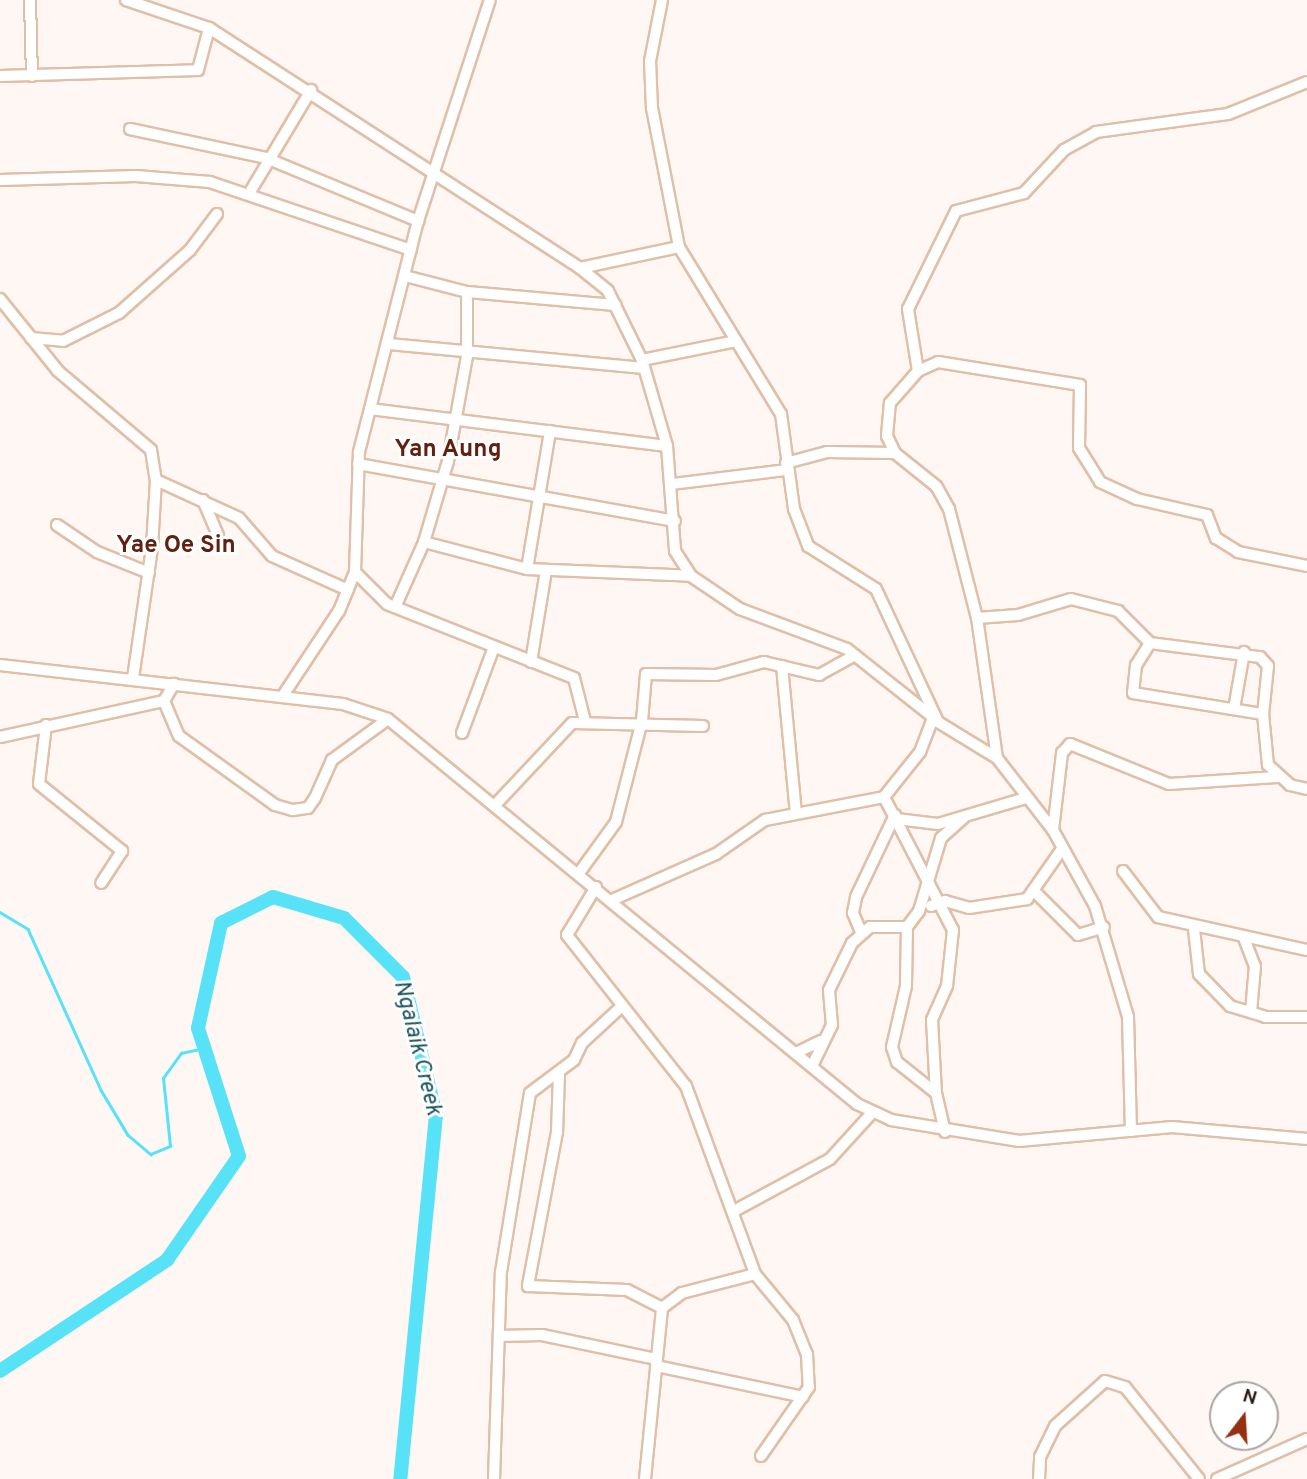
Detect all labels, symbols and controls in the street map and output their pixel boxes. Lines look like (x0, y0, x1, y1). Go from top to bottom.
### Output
district label: Yan Aung (394, 437, 502, 465)
district label: Yae Oe Sin (116, 533, 236, 561)
water label: Ngalaik Creek (386, 978, 446, 1118)
north arrow (1209, 1381, 1279, 1451)
text: N (1240, 1384, 1260, 1411)

